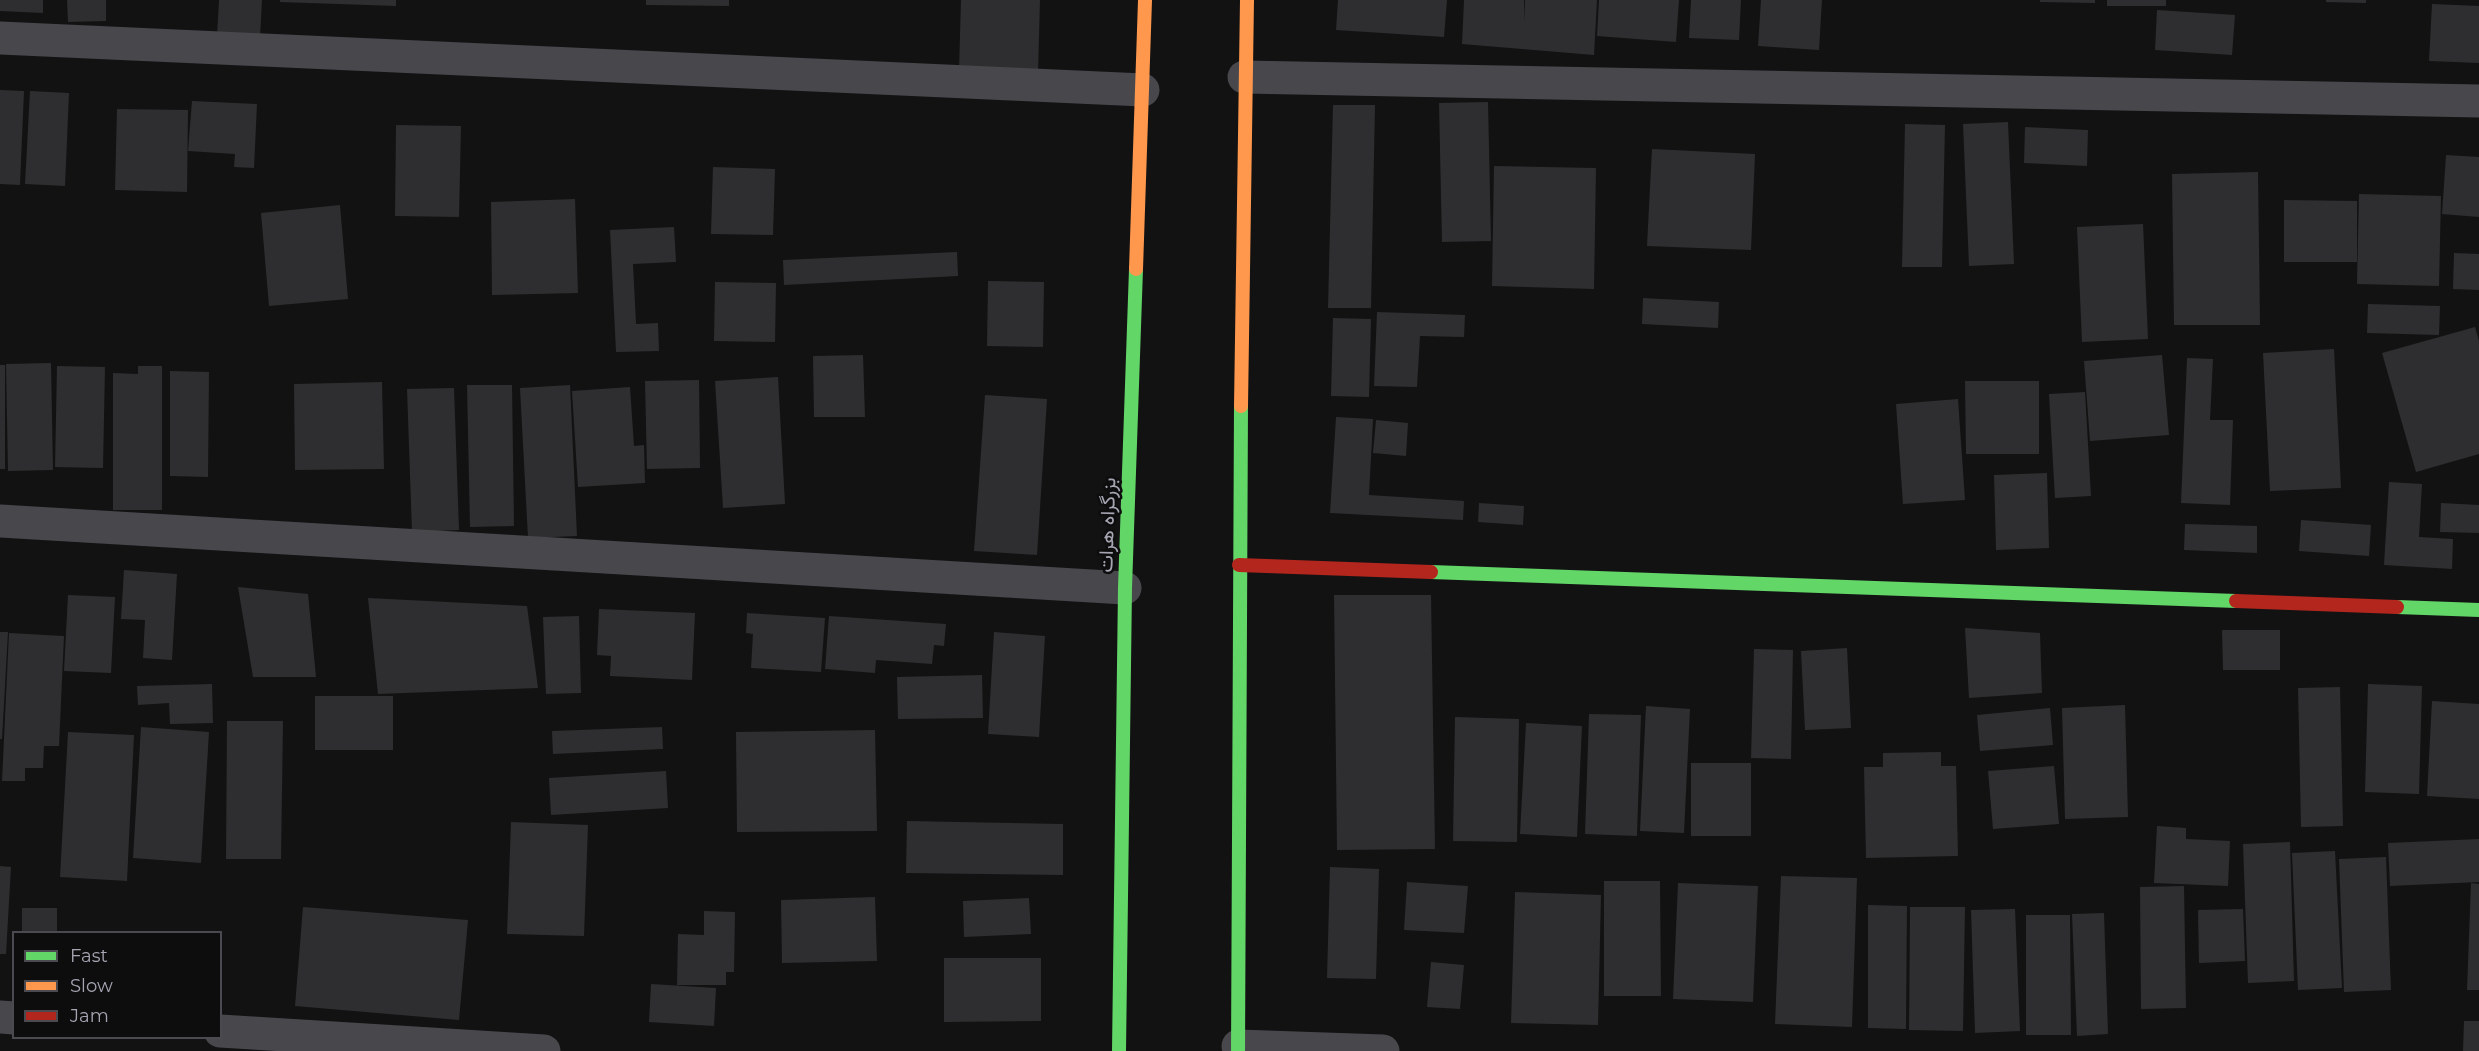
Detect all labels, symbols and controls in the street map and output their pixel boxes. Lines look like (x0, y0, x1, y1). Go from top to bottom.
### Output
street label: بزرگراه هرات (1094, 477, 1122, 573)
legend (12, 931, 222, 1039)
text: Fast (70, 945, 108, 967)
text: Slow (70, 975, 113, 997)
text: Jam (70, 1005, 109, 1027)

